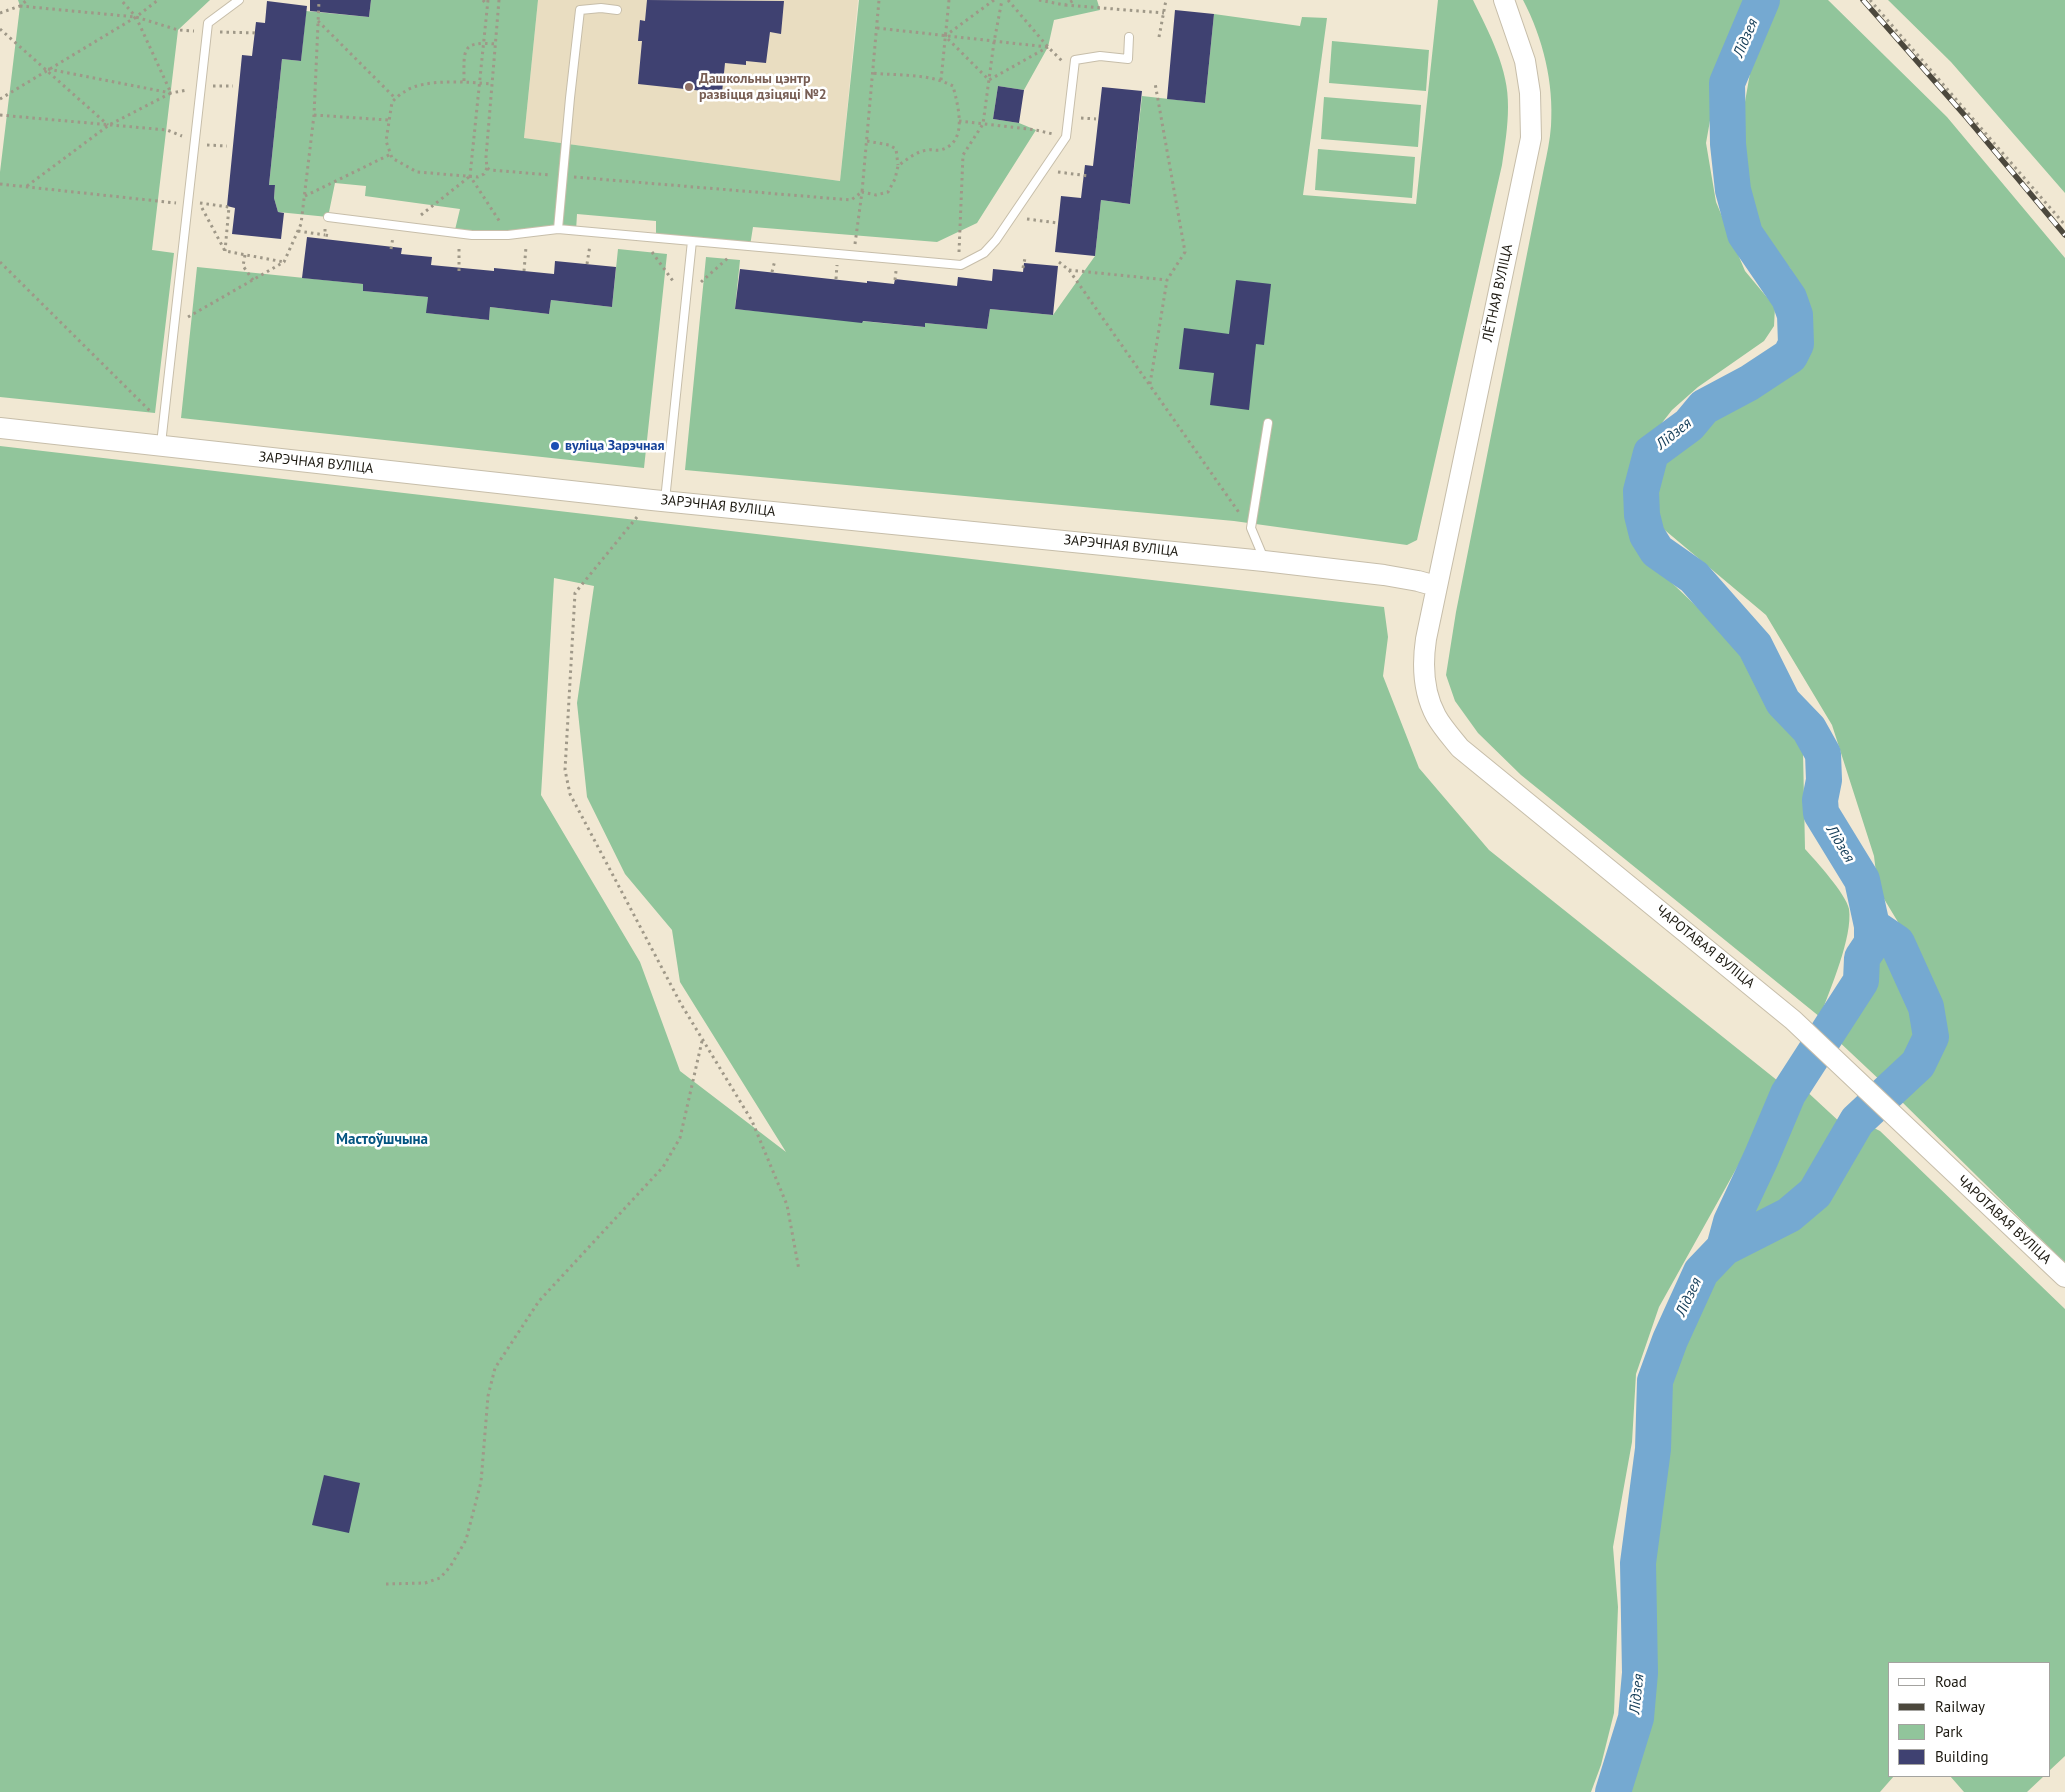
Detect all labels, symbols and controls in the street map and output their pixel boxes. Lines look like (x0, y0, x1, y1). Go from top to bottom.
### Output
water label: Лідзея (1730, 16, 1762, 60)
place label: Дашкольны цэнтр развіцця дзіцяці №2 (699, 71, 827, 104)
marker: Дашкольны цэнтр развіцця дзіцяці №2 (683, 81, 695, 93)
street label: ЛЁТНАЯ ВУЛІЦА (1479, 243, 1517, 343)
water label: Лідзея (1653, 414, 1695, 454)
place label: вуліца Зарэчная (565, 438, 665, 454)
marker: вуліца Зарэчная (549, 440, 561, 452)
street label: ЗАРЭЧНАЯ ВУЛІЦА (258, 449, 374, 477)
street label: ЗАРЭЧНАЯ ВУЛІЦА (660, 492, 776, 520)
street label: ЗАРЭЧНАЯ ВУЛІЦА (1063, 532, 1179, 560)
water label: Лідзея (1822, 822, 1858, 866)
street label: ЧАРОТАВАЯ ВУЛІЦА (1652, 902, 1758, 992)
district label: Мастоўшчына (336, 1131, 428, 1149)
street label: ЧАРОТАВАЯ ВУЛІЦА (1954, 1172, 2054, 1268)
water label: Лідзея (1672, 1275, 1706, 1319)
legend (1888, 1662, 2050, 1777)
text: Road (1935, 1672, 1967, 1691)
water label: Лідзея (1626, 1673, 1648, 1715)
text: Railway (1935, 1697, 1985, 1716)
text: Park (1935, 1722, 1963, 1741)
text: Building (1935, 1747, 1989, 1766)

